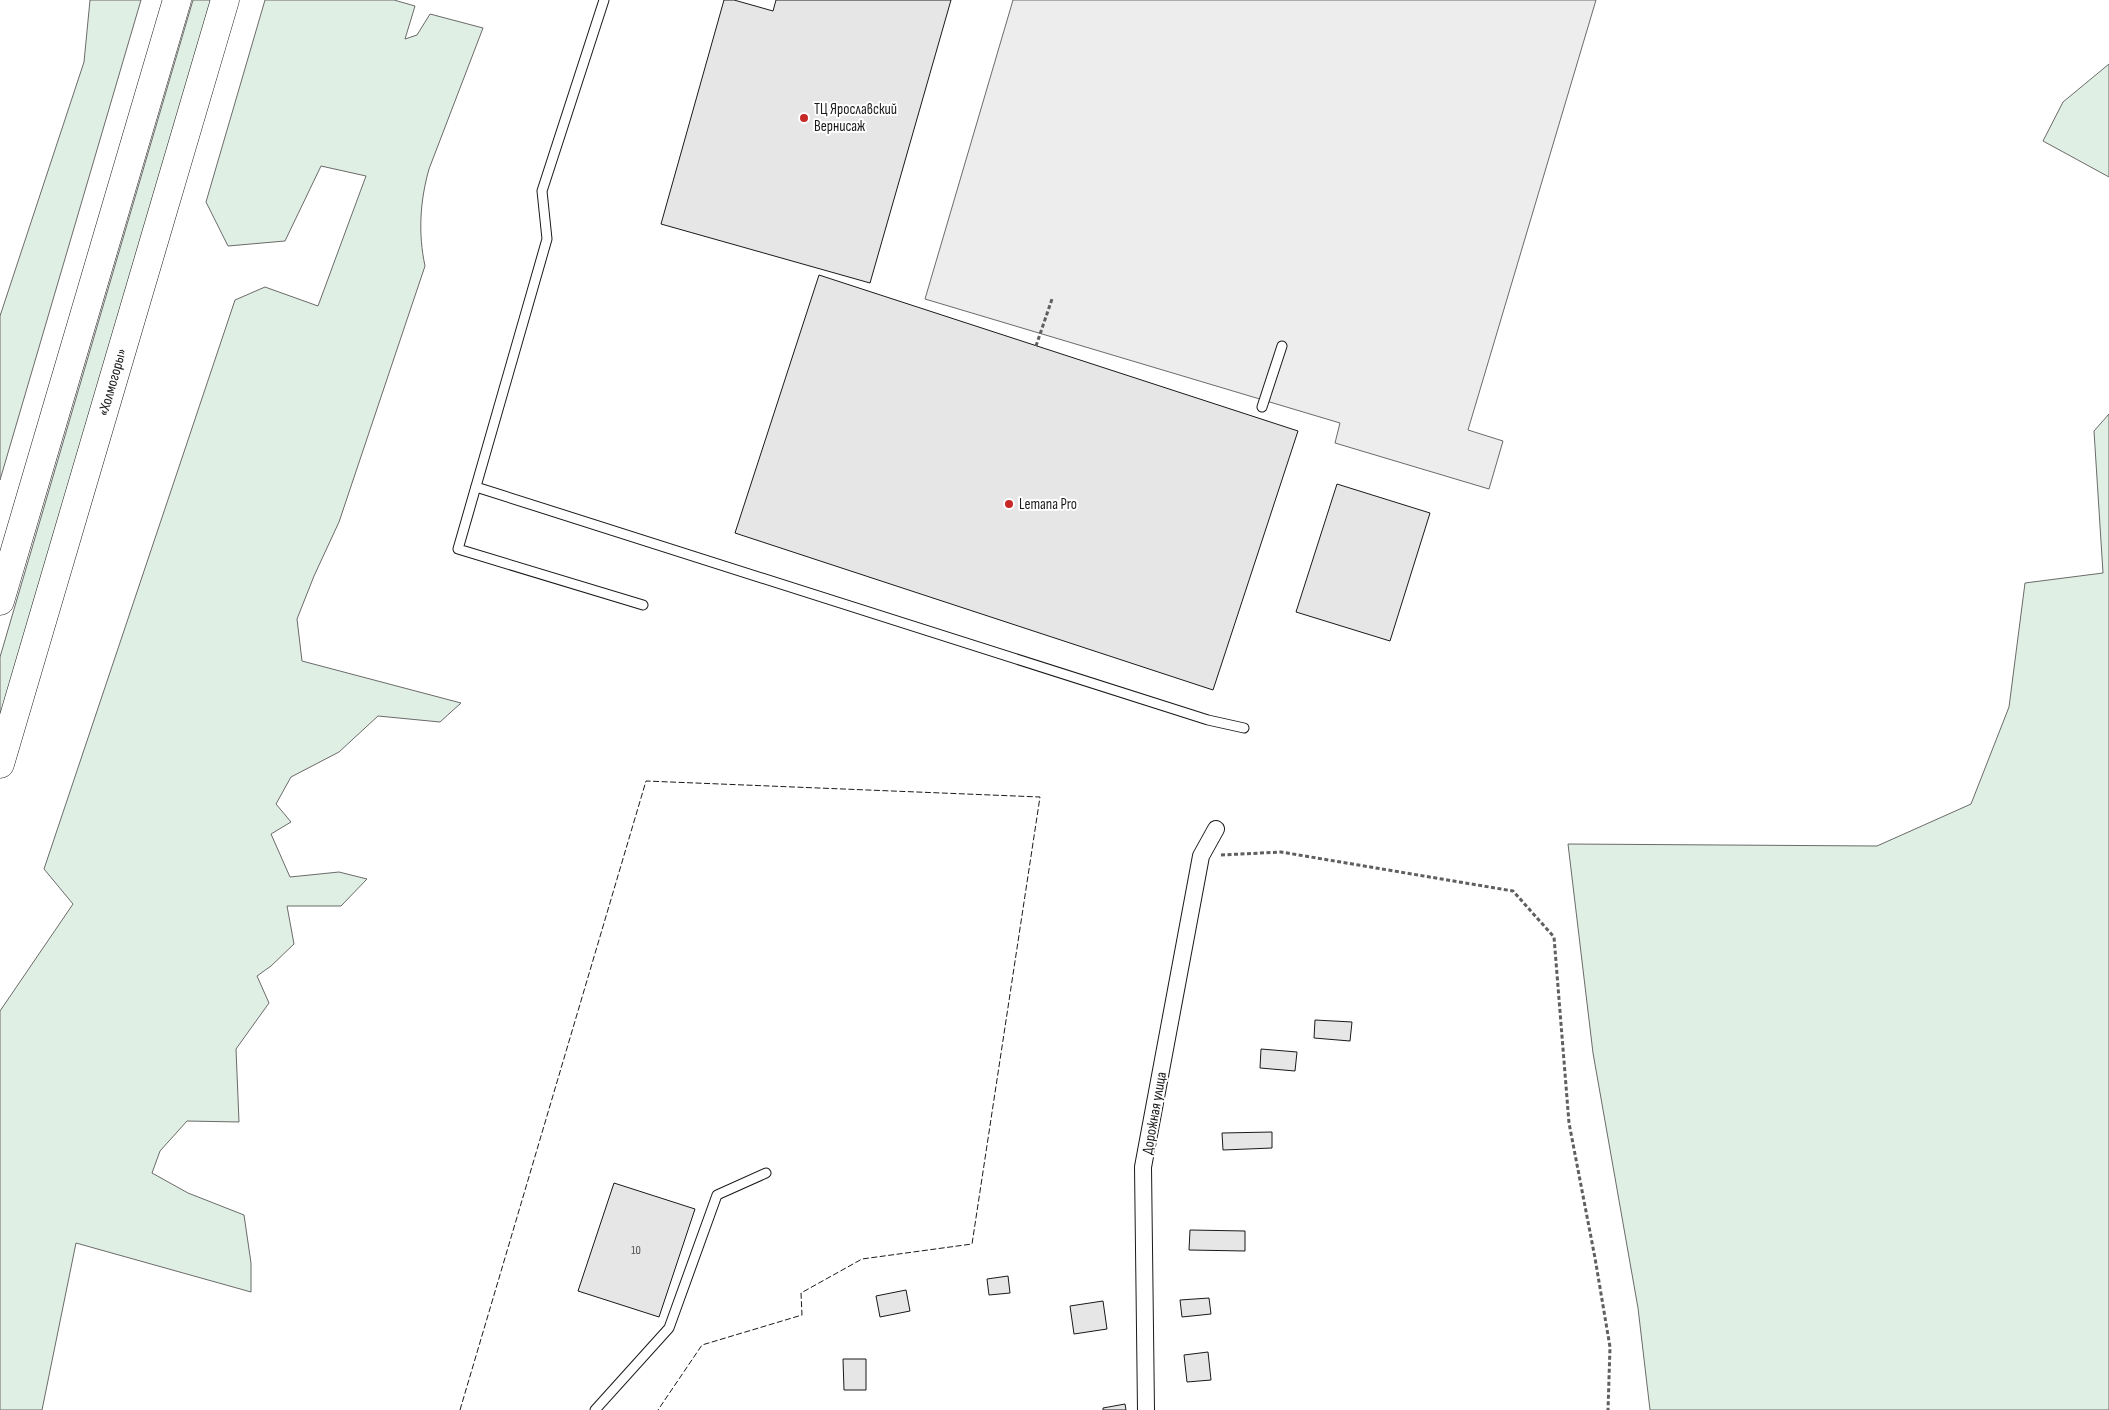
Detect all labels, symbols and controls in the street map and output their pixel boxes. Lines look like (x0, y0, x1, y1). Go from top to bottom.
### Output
place label: ТЦ Ярославский Вернисаж (814, 100, 897, 136)
marker: ТЦ Ярославский Вернисаж (798, 112, 810, 124)
street label: «Холмогоры» (94, 346, 131, 418)
place label: Lemana Pro (1019, 495, 1077, 514)
marker: Lemana Pro (1003, 498, 1015, 510)
street label: Дорожная улица (1138, 1070, 1171, 1156)
house number: 10 (631, 1243, 641, 1258)

